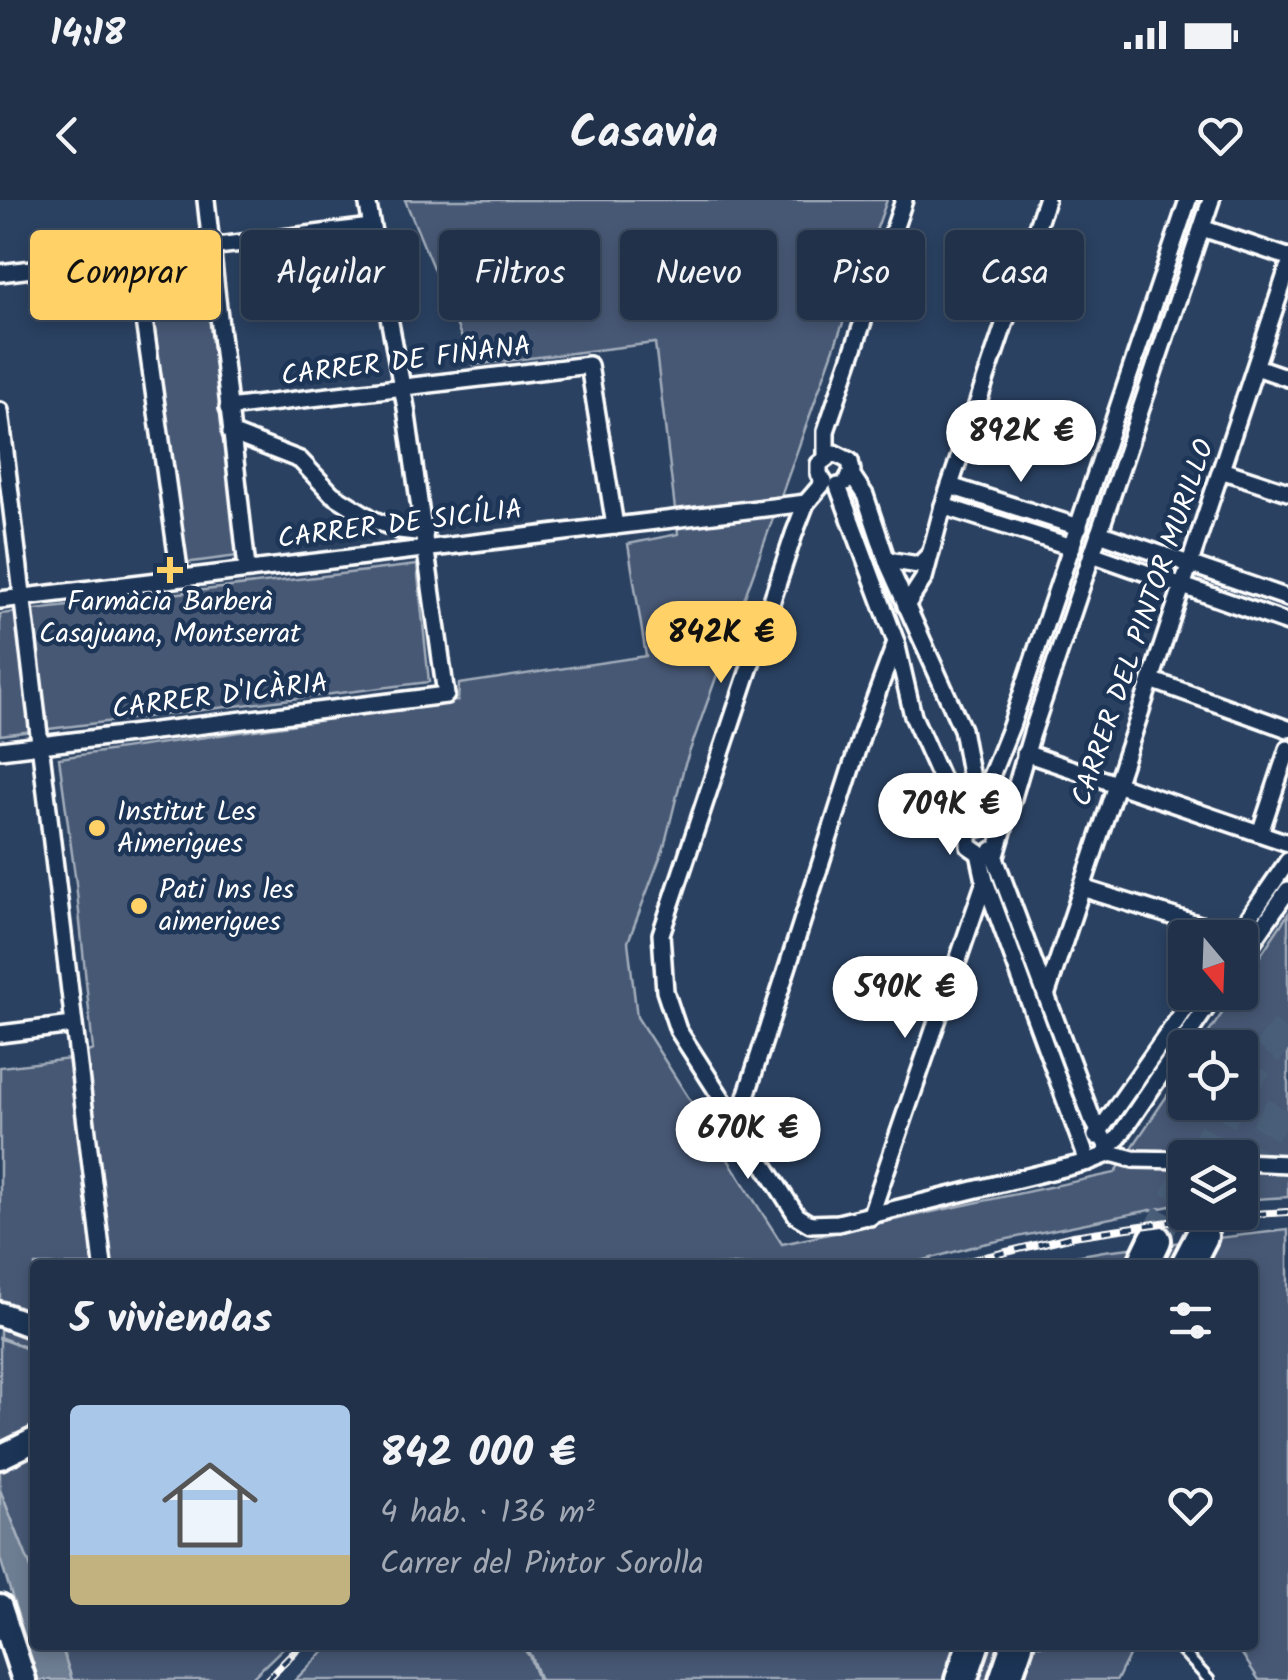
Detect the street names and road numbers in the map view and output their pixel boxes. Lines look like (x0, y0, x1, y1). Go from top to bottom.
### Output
street label: CARRER DE FIÑANA (278, 324, 534, 400)
street label: CARRER DEL PINTOR MURILLO (1060, 433, 1228, 813)
street label: CARRER DE SICÍLIA (275, 488, 525, 562)
street label: CARRER D'ICÀRIA (110, 661, 330, 733)

